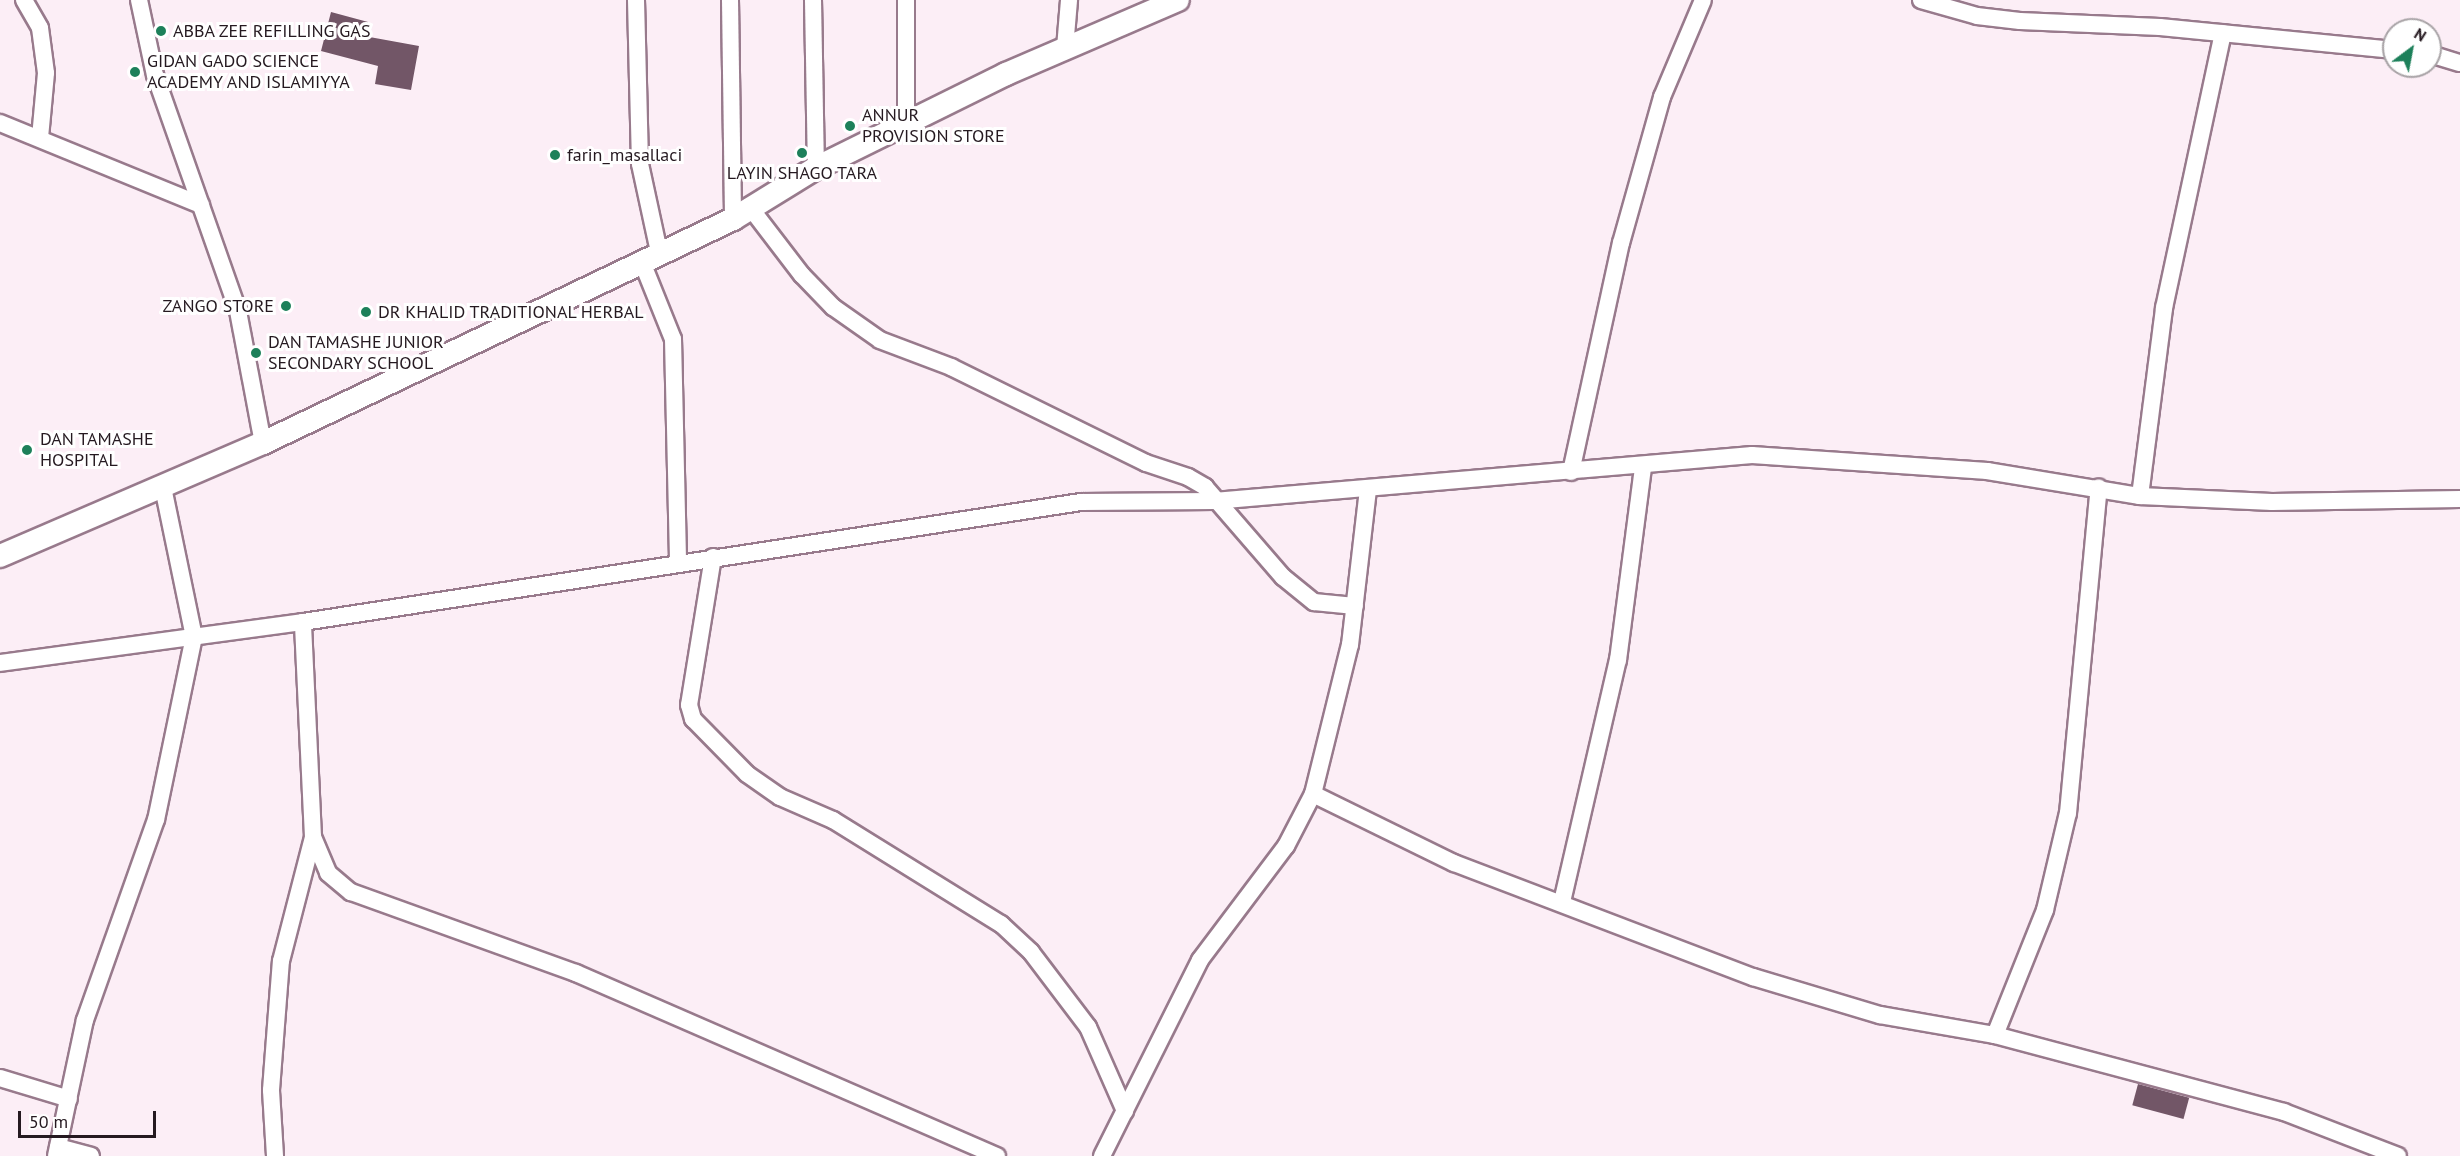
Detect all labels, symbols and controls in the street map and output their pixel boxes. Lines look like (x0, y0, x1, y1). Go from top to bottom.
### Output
north arrow (2382, 18, 2442, 78)
place label: ABBA ZEE REFILLING GAS (173, 20, 372, 42)
text: N (2411, 23, 2430, 46)
marker: ABBA ZEE REFILLING GAS (154, 24, 168, 38)
place label: GIDAN GADO SCIENCE ACADEMY AND ISLAMIYYA (147, 51, 351, 94)
marker: GIDAN GADO SCIENCE ACADEMY AND ISLAMIYYA (128, 65, 142, 79)
place label: ANNUR PROVISION STORE (862, 105, 1005, 148)
marker: ANNUR PROVISION STORE (843, 119, 857, 133)
place label: farin_masallaci (567, 144, 682, 166)
marker: LAYIN SHAGO TARA (795, 146, 809, 160)
marker: farin_masallaci (548, 148, 562, 162)
place label: LAYIN SHAGO TARA (727, 162, 877, 184)
place label: ZANGO STORE (162, 295, 274, 317)
marker: ZANGO STORE (279, 299, 293, 313)
place label: DR KHALID TRADITIONAL HERBAL (378, 301, 645, 323)
marker: DR KHALID TRADITIONAL HERBAL (359, 305, 373, 319)
place label: DAN TAMASHE JUNIOR SECONDARY SCHOOL (268, 332, 444, 374)
marker: DAN TAMASHE JUNIOR SECONDARY SCHOOL (249, 346, 263, 360)
place label: DAN TAMASHE HOSPITAL (40, 429, 154, 472)
marker: DAN TAMASHE HOSPITAL (18, 441, 36, 459)
scale bar (21, 1099, 159, 1137)
text: 50 m (29, 1110, 68, 1133)

